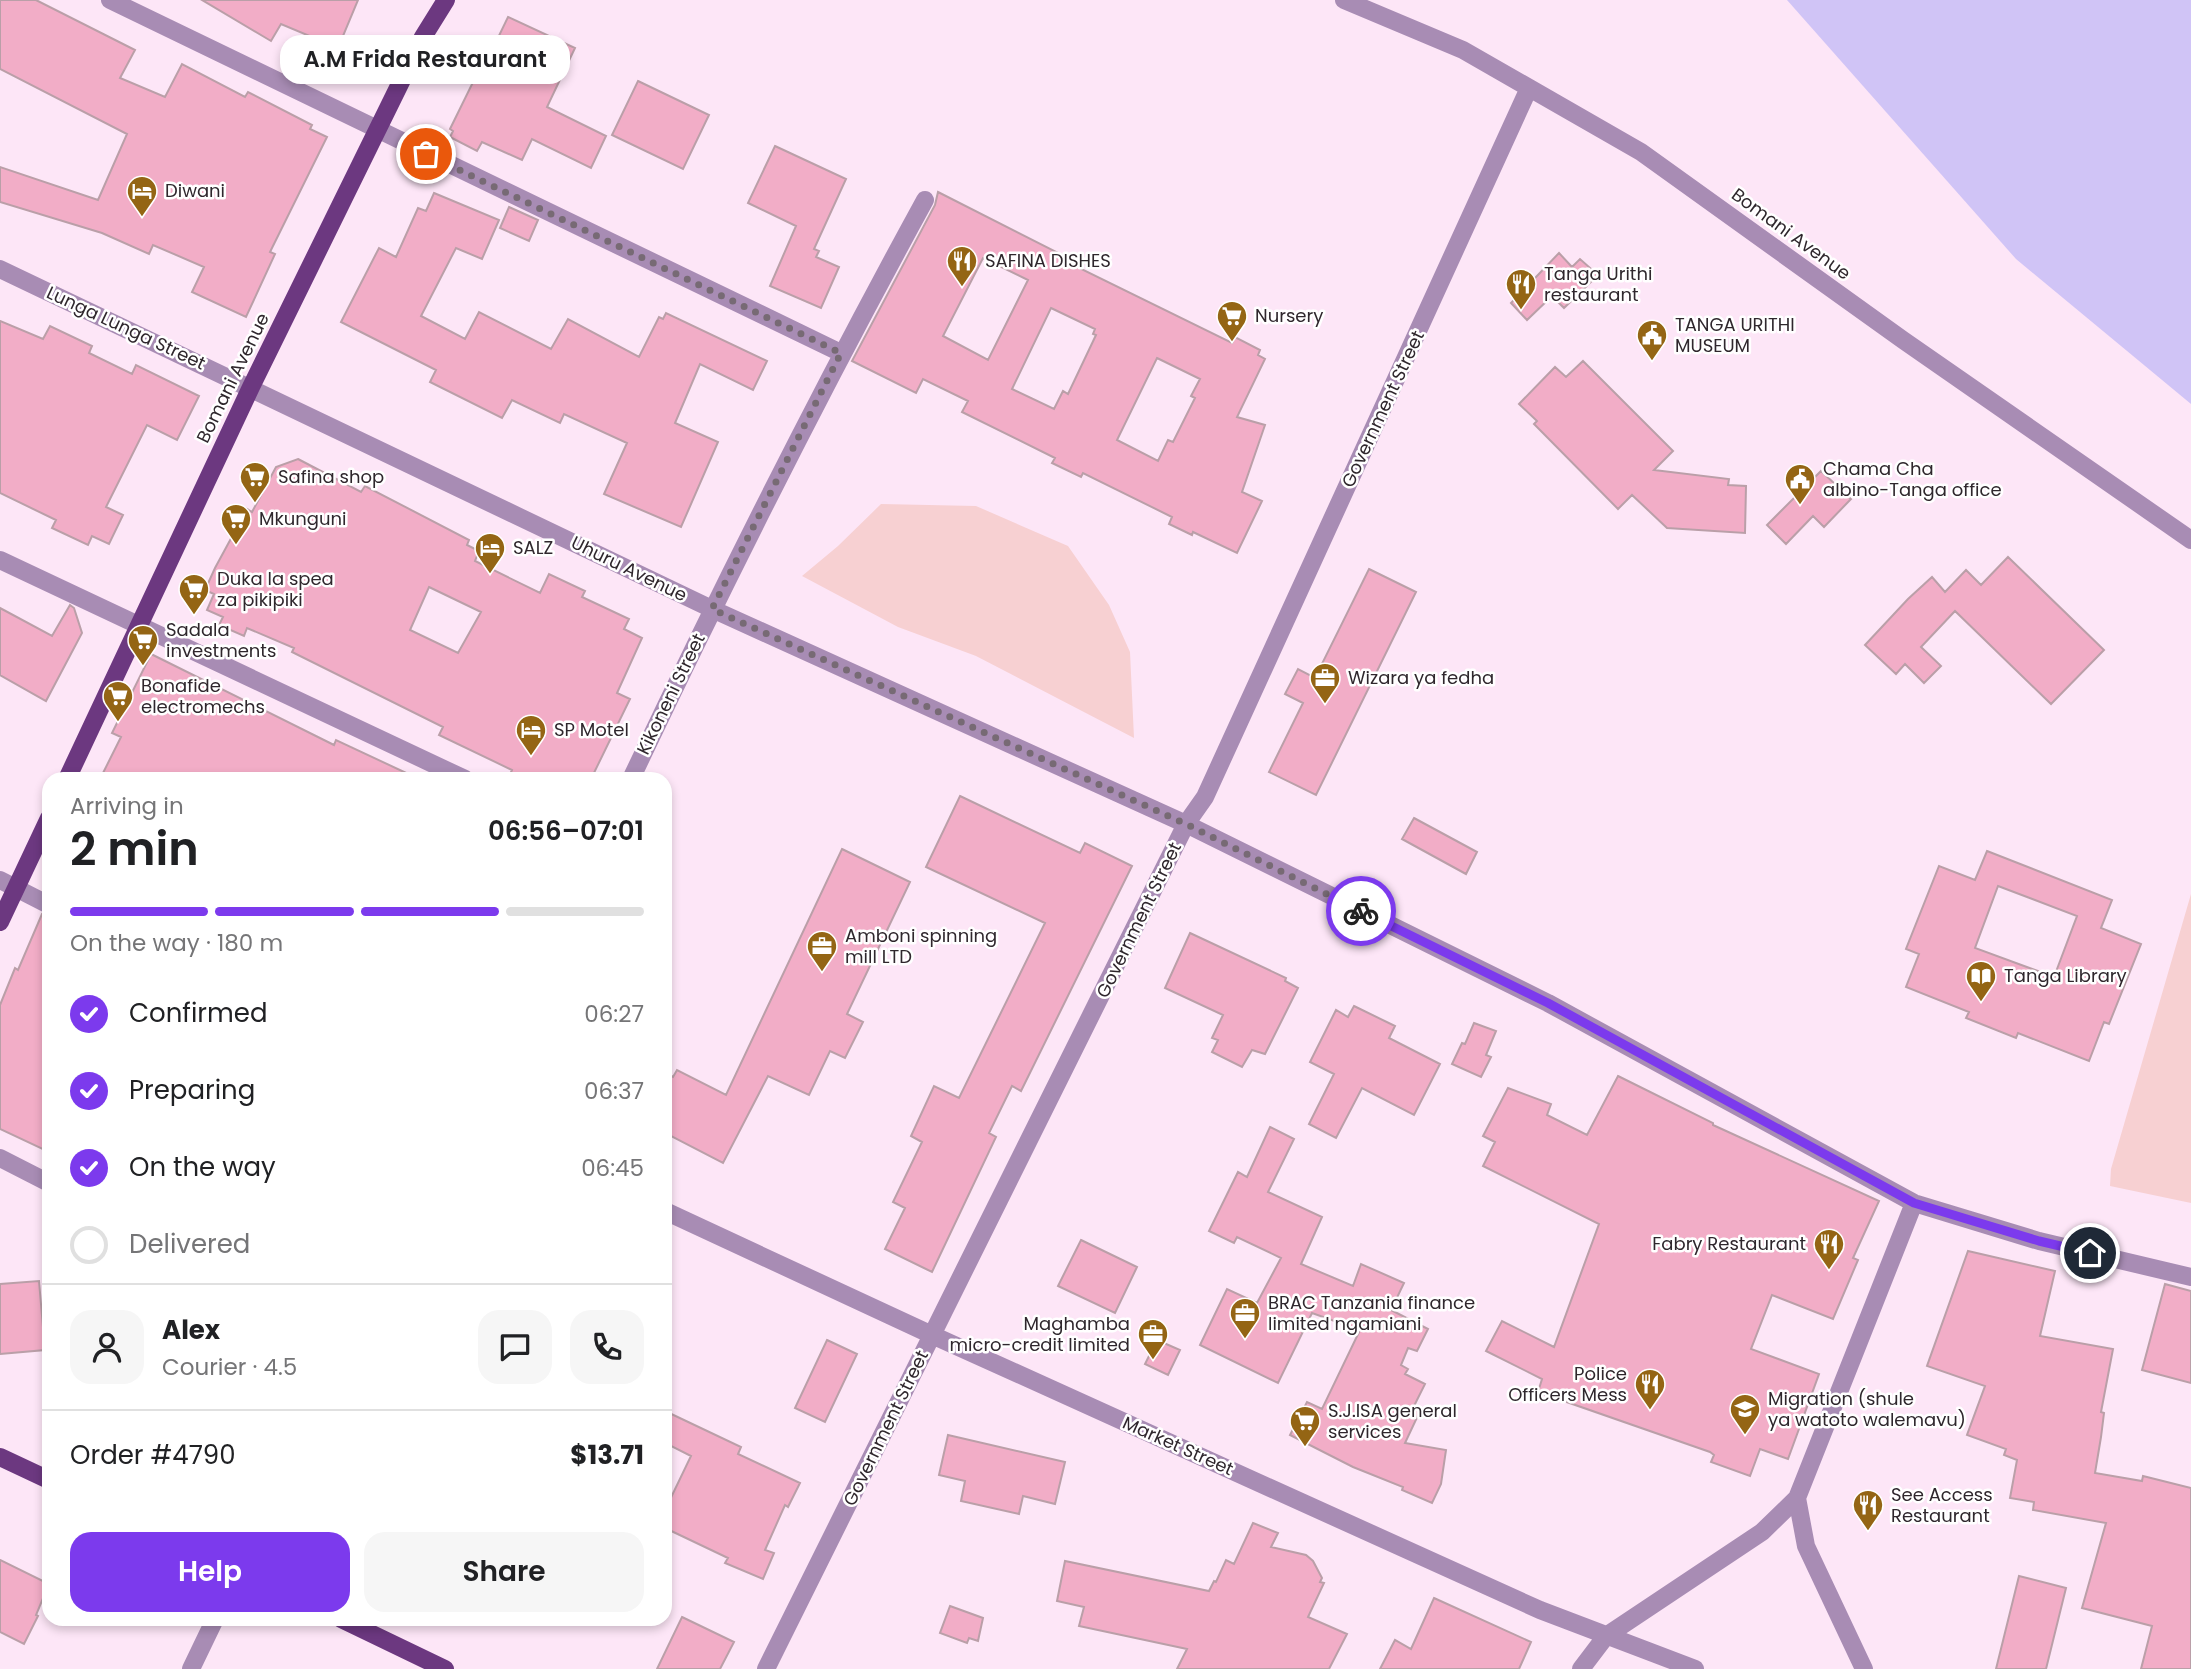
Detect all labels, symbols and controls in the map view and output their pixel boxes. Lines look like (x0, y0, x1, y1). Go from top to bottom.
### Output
callout: A.M Frida Restaurant (281, 35, 571, 84)
text: A.M Frida Restaurant (303, 43, 547, 75)
pin (396, 124, 456, 184)
icon: bag (407, 135, 445, 173)
hotel icon: Diwani (125, 174, 159, 218)
place label: Diwani (165, 178, 225, 203)
street label: Bomani Avenue (1727, 182, 1856, 285)
restaurant icon: SAFINA DISHES (945, 244, 979, 288)
place label: SAFINA DISHES (985, 248, 1111, 273)
place label: Tanga Urithi restaurant (1544, 261, 1652, 307)
restaurant icon: Tanga Urithi restaurant (1504, 267, 1538, 311)
street label: Lunga Lunga Street (43, 280, 210, 375)
supermarket icon: Nursery (1215, 299, 1249, 343)
place label: Nursery (1255, 303, 1323, 328)
street label: Bomani Avenue (190, 309, 275, 447)
place label: TANGA URITHI MUSEUM (1675, 312, 1795, 358)
public building icon: TANGA URITHI MUSEUM (1635, 318, 1669, 362)
street label: Government Street (1335, 326, 1430, 491)
place label: Chama Cha albino-Tanga office (1823, 456, 2002, 502)
supermarket icon: Safina shop (238, 460, 272, 504)
public building icon: Chama Cha albino-Tanga office (1783, 462, 1817, 506)
place label: Safina shop (278, 464, 384, 489)
supermarket icon: Mkunguni (219, 502, 253, 546)
place label: Mkunguni (259, 506, 346, 531)
street label: Uhuru Avenue (567, 530, 691, 607)
hotel icon: SALZ (473, 531, 507, 575)
place label: SALZ (513, 535, 553, 560)
place label: Duka la spea za pikipiki (217, 566, 334, 612)
supermarket icon: Duka la spea za pikipiki (177, 572, 211, 616)
place label: Sadala investments (166, 617, 276, 663)
supermarket icon: Sadala investments (126, 623, 160, 667)
street label: Kikoneni Street (630, 629, 711, 759)
office icon: Wizara ya fedha (1308, 661, 1342, 705)
place label: Wizara ya fedha (1348, 665, 1494, 690)
place label: Bonafide electromechs (141, 673, 265, 719)
supermarket icon: Bonafide electromechs (101, 679, 135, 723)
hotel icon: SP Motel (514, 713, 548, 757)
place label: SP Motel (554, 717, 629, 742)
text: Arriving in (70, 790, 184, 822)
text: 06:56–07:01 (488, 813, 644, 849)
text: 2 min (70, 817, 199, 881)
street label: Government Street (1090, 838, 1187, 1002)
courier (1326, 876, 1396, 946)
icon: bike (1342, 892, 1380, 930)
place label: Amboni spinning mill LTD (845, 923, 997, 969)
text: On the way · 180 m (70, 927, 283, 959)
office icon: Amboni spinning mill LTD (805, 929, 839, 973)
library icon: Tanga Library (1964, 959, 1998, 1003)
place label: Tanga Library (2004, 963, 2127, 988)
icon: check (70, 995, 108, 1033)
text: Confirmed (129, 995, 267, 1031)
text: 06:27 (584, 998, 644, 1030)
icon: check (70, 1072, 108, 1110)
text: Preparing (129, 1072, 255, 1108)
text: 06:37 (584, 1075, 644, 1107)
icon: check (70, 1149, 108, 1187)
text: On the way (129, 1149, 276, 1185)
text: 06:45 (581, 1152, 644, 1184)
pin (2060, 1223, 2120, 1283)
text: Delivered (129, 1226, 250, 1262)
restaurant icon: Fabry Restaurant (1812, 1227, 1846, 1271)
place label: Fabry Restaurant (1652, 1231, 1806, 1256)
icon: home (2071, 1234, 2109, 1272)
place label: BRAC Tanzania finance limited ngamiani (1268, 1290, 1475, 1336)
office icon: BRAC Tanzania finance limited ngamiani (1228, 1296, 1262, 1340)
button: person (70, 1310, 144, 1384)
button: chat (478, 1310, 552, 1384)
button: phone (570, 1310, 644, 1384)
place label: Maghamba micro-credit limited (949, 1311, 1130, 1357)
text: Alex (162, 1312, 220, 1348)
office icon: Maghamba micro-credit limited (1136, 1317, 1170, 1361)
street label: Government Street (837, 1346, 934, 1510)
text: Courier · 4.5 (162, 1351, 297, 1383)
place label: Police Officers Mess (1508, 1361, 1627, 1407)
restaurant icon: Police Officers Mess (1633, 1367, 1667, 1411)
place label: Migration (shule ya watoto walemavu) (1768, 1386, 1966, 1432)
school or university icon: Migration (shule ya watoto walemavu) (1728, 1392, 1762, 1436)
place label: S.J.ISA general services (1328, 1398, 1457, 1444)
supermarket icon: S.J.ISA general services (1288, 1404, 1322, 1448)
street label: Market Street (1119, 1410, 1238, 1481)
text: Order #4790 (70, 1437, 236, 1473)
text: $13.71 (570, 1437, 644, 1473)
place label: See Access Restaurant (1891, 1482, 1993, 1528)
restaurant icon: See Access Restaurant (1851, 1488, 1885, 1532)
button: Help (70, 1532, 350, 1612)
button: Share (364, 1532, 644, 1612)

